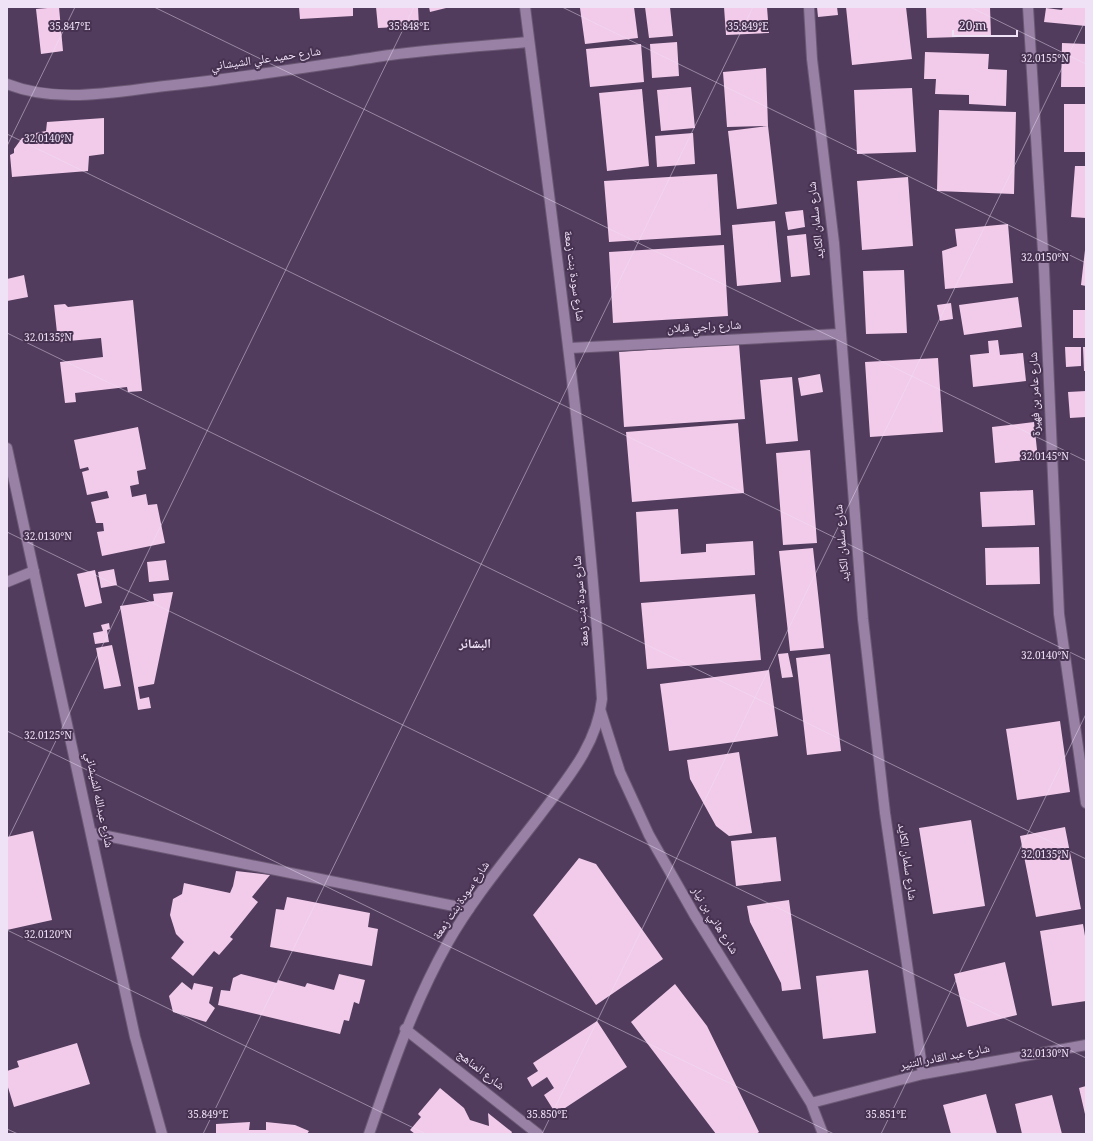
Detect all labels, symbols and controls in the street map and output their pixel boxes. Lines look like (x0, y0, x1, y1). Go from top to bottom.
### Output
scale bar (953, 12, 1017, 38)
text: 20 m (959, 17, 986, 38)
text: 35.847°E (50, 19, 90, 36)
text: 35.848°E (389, 19, 429, 36)
text: 35.849°E (728, 19, 768, 36)
street label: شارع حميد علي الشيشاني (210, 42, 322, 78)
text: 32.0155°N (1021, 51, 1069, 68)
text: 32.0140°N (24, 131, 72, 148)
street label: شارع سلمان الكايد (802, 180, 832, 260)
street label: شارع سودة بنت زمعة (556, 229, 590, 323)
text: 32.0150°N (1021, 250, 1069, 267)
street label: شارع راجي قبلان (666, 316, 742, 340)
text: 32.0135°N (24, 330, 72, 347)
street label: شارع عامر بن فهيرة (1024, 351, 1048, 436)
text: 32.0145°N (1021, 449, 1069, 466)
street label: شارع سلمان الكايد (829, 503, 857, 583)
text: 32.0130°N (24, 529, 72, 546)
street label: شارع سودة بنت زمعة (568, 555, 596, 647)
district label: البشائر (458, 634, 491, 656)
text: 32.0140°N (1021, 648, 1069, 665)
text: 32.0125°N (24, 728, 72, 745)
street label: شارع عبدالله الشيشاني (78, 750, 118, 850)
street label: شارع سلمان الكايد (890, 822, 922, 902)
text: 32.0135°N (1021, 847, 1069, 864)
street label: شارع سودة بنت زمعة (428, 857, 496, 945)
street label: شارع هاني بن نيار (684, 882, 743, 959)
text: 32.0120°N (24, 927, 72, 944)
street label: شارع عبد القادر التنير (897, 1039, 992, 1077)
street label: شارع المناهج (451, 1045, 509, 1097)
text: 32.0130°N (1021, 1046, 1069, 1063)
text: 35.849°E (188, 1107, 228, 1124)
text: 35.850°E (527, 1107, 567, 1124)
text: 35.851°E (866, 1107, 906, 1124)

